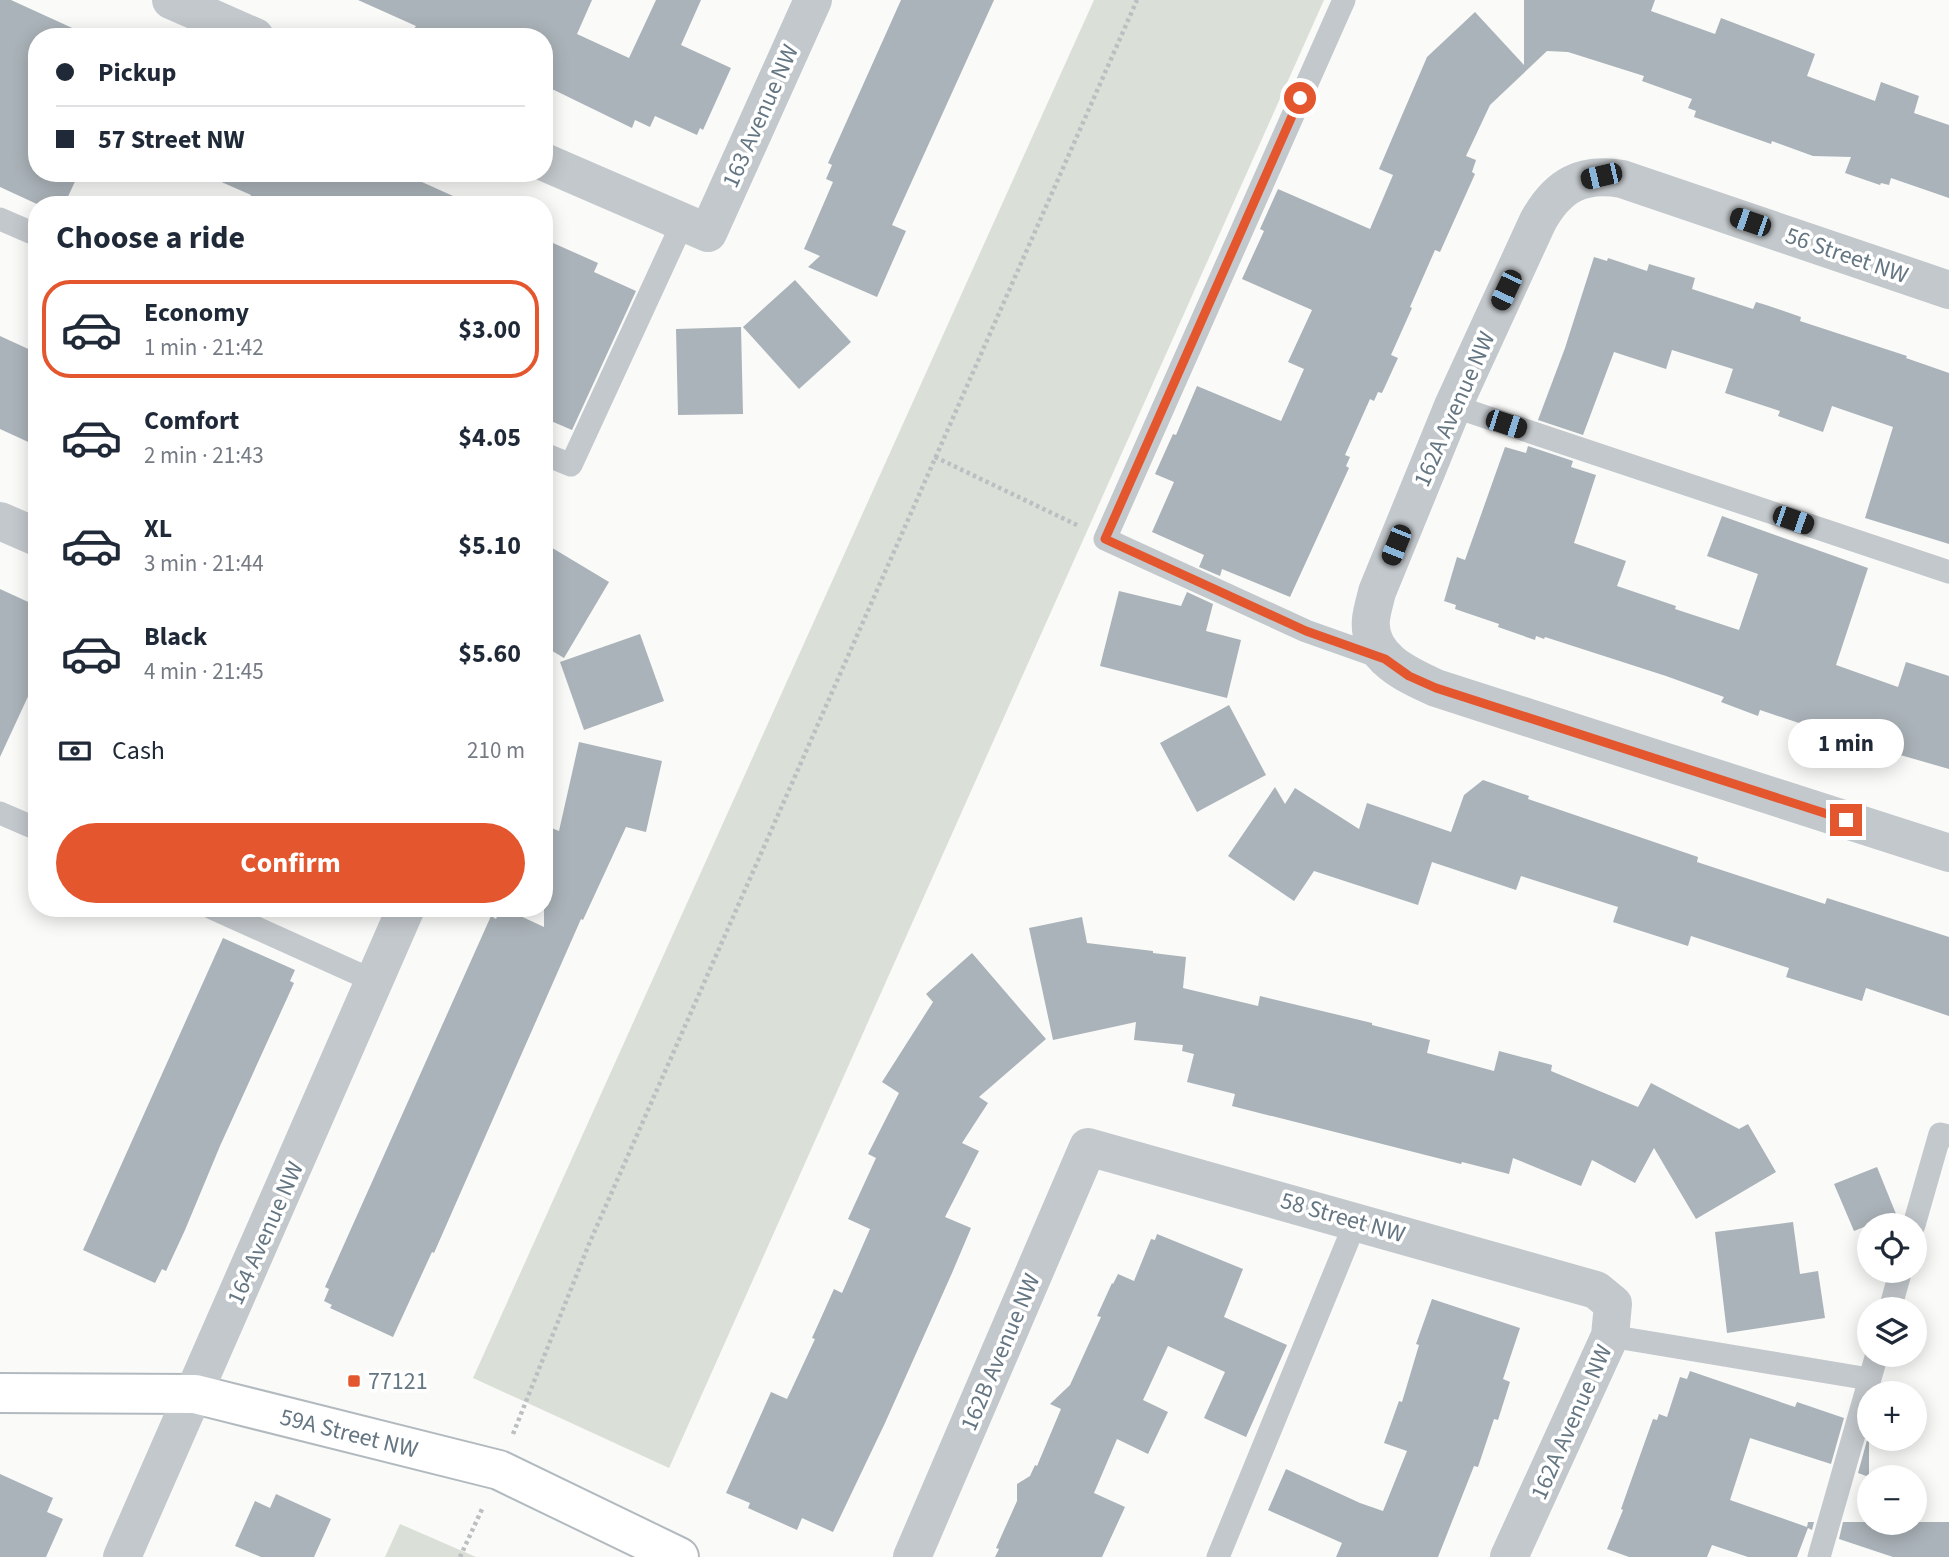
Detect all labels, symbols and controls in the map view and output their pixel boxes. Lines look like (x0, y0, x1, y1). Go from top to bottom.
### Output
street label: 163 Avenue NW (713, 39, 808, 194)
text: Pickup (98, 54, 176, 91)
route start (1284, 82, 1316, 114)
text: 57 Street NW (98, 121, 245, 158)
car (1579, 161, 1624, 191)
car (1727, 205, 1774, 239)
text: Choose a ride (56, 215, 245, 261)
street label: 56 Street NW (1781, 218, 1913, 293)
car (1488, 267, 1525, 313)
text: Economy (144, 294, 249, 331)
icon: car (60, 298, 123, 361)
text: $3.00 (458, 311, 521, 348)
street label: 162A Avenue NW (1405, 326, 1504, 493)
text: 1 min · 21:42 (144, 331, 264, 364)
text: Comfort (144, 402, 239, 439)
icon: car (60, 406, 123, 469)
car (1483, 408, 1530, 440)
text: $4.05 (458, 419, 521, 456)
text: 2 min · 21:43 (144, 439, 264, 472)
car (1770, 503, 1817, 537)
text: XL (144, 510, 172, 547)
icon: car (60, 514, 123, 577)
car (1379, 522, 1414, 568)
text: $5.10 (458, 527, 521, 564)
text: 3 min · 21:44 (144, 547, 264, 580)
text: Black (144, 618, 207, 655)
icon: car (60, 622, 123, 685)
text: $5.60 (458, 635, 521, 672)
text: 4 min · 21:45 (144, 655, 264, 688)
callout: 1 min (1788, 718, 1904, 768)
text: 1 min (1818, 727, 1874, 760)
icon: cash (56, 732, 94, 770)
text: Cash (112, 732, 165, 769)
text: 210 m (467, 734, 525, 767)
route end (1830, 804, 1862, 836)
button: Confirm (56, 823, 525, 903)
street label: 164 Avenue NW (218, 1156, 313, 1311)
street label: 58 Street NW (1277, 1183, 1409, 1252)
map controls (1857, 1213, 1927, 1535)
button: locate (1857, 1213, 1927, 1283)
street label: 162B Avenue NW (952, 1268, 1049, 1436)
button: layers (1857, 1297, 1927, 1367)
street label: 162A Avenue NW (1522, 1339, 1621, 1506)
place label: 77121 (368, 1364, 428, 1399)
marker: 77121 (346, 1373, 362, 1389)
button: + (1857, 1381, 1927, 1451)
street label: 59A Street NW (276, 1399, 422, 1468)
button: − (1857, 1465, 1927, 1535)

